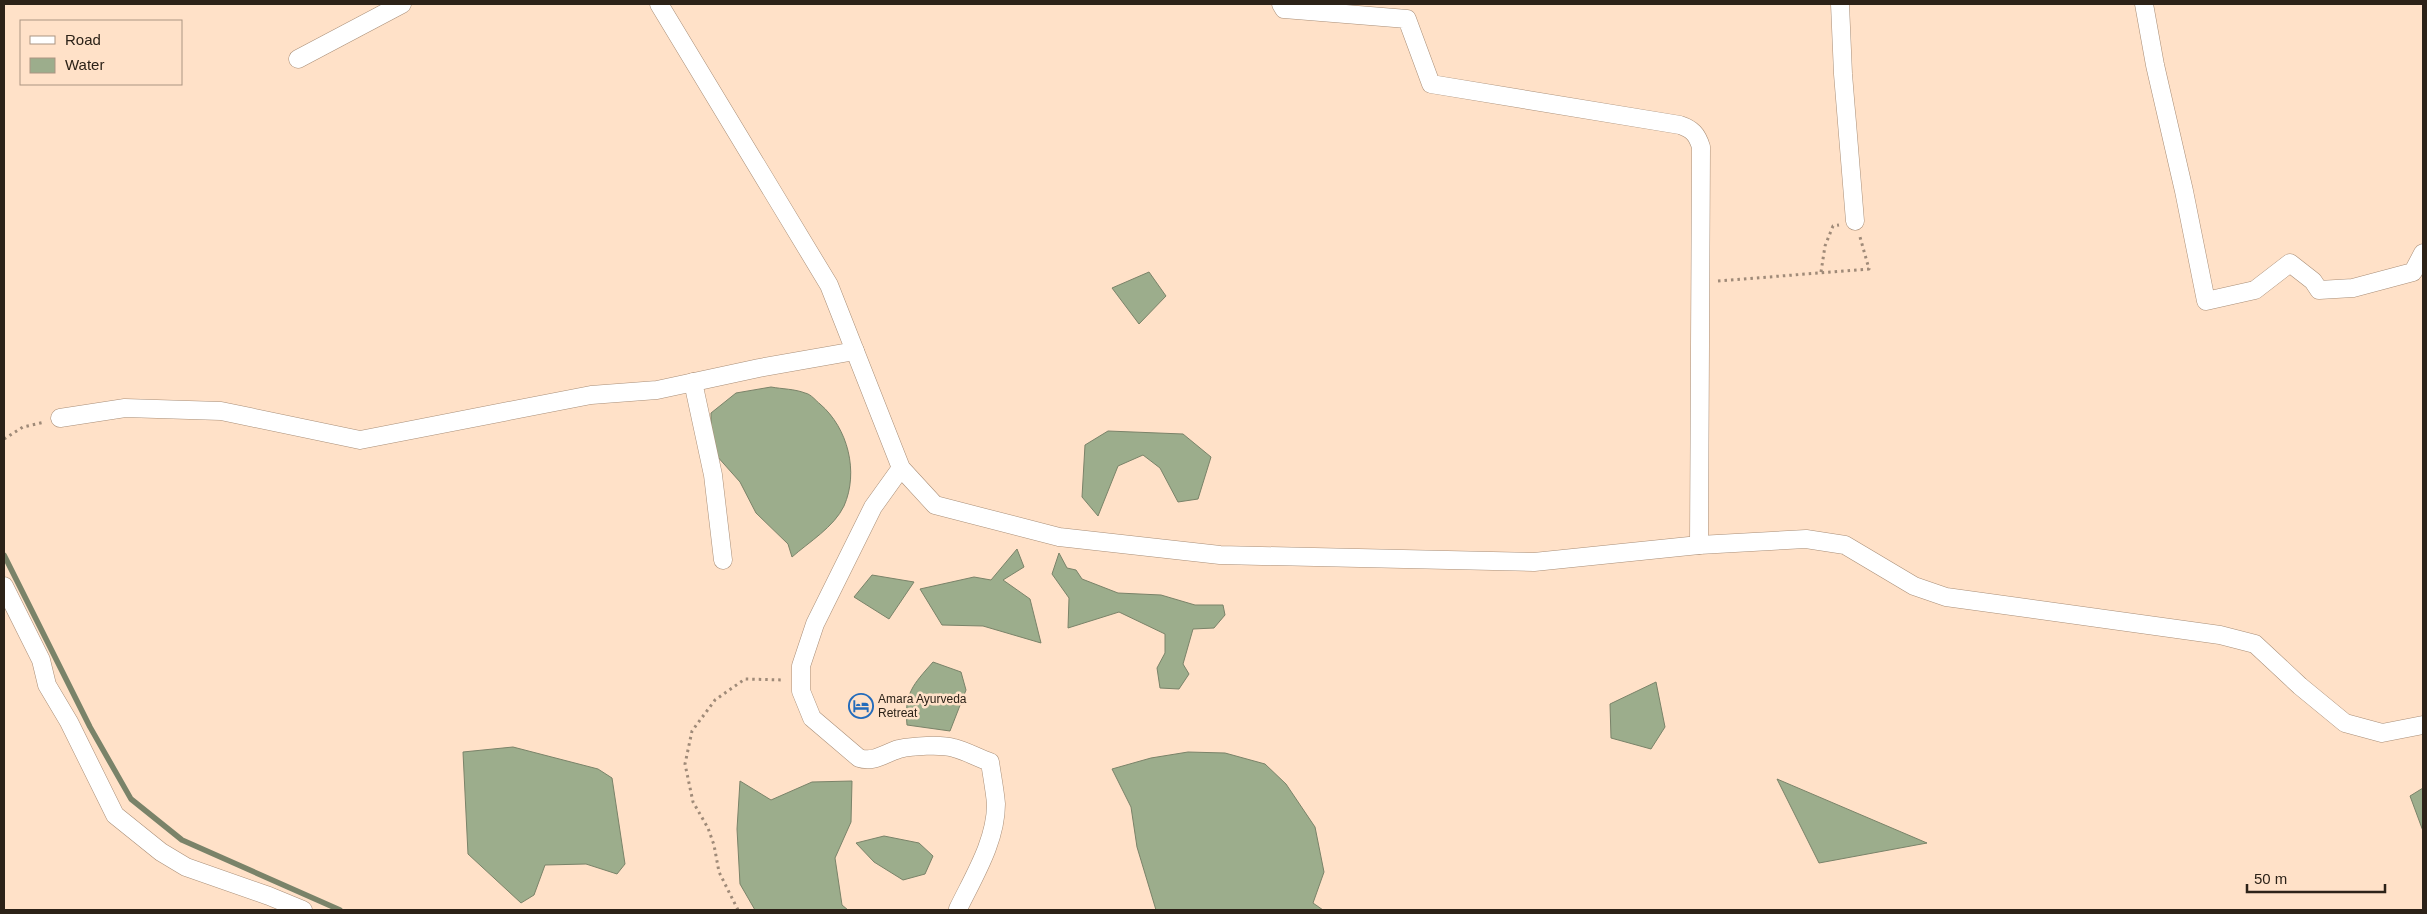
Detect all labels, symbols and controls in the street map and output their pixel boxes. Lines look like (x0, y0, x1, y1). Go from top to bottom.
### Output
legend (20, 20, 182, 85)
text: Road (65, 31, 101, 48)
text: Water (65, 56, 104, 73)
place label: Amara Ayurveda Retreat (878, 692, 967, 720)
hotel icon: Amara Ayurveda Retreat (848, 693, 874, 719)
scale bar (2247, 862, 2384, 894)
text: 50 m (2254, 870, 2287, 887)

